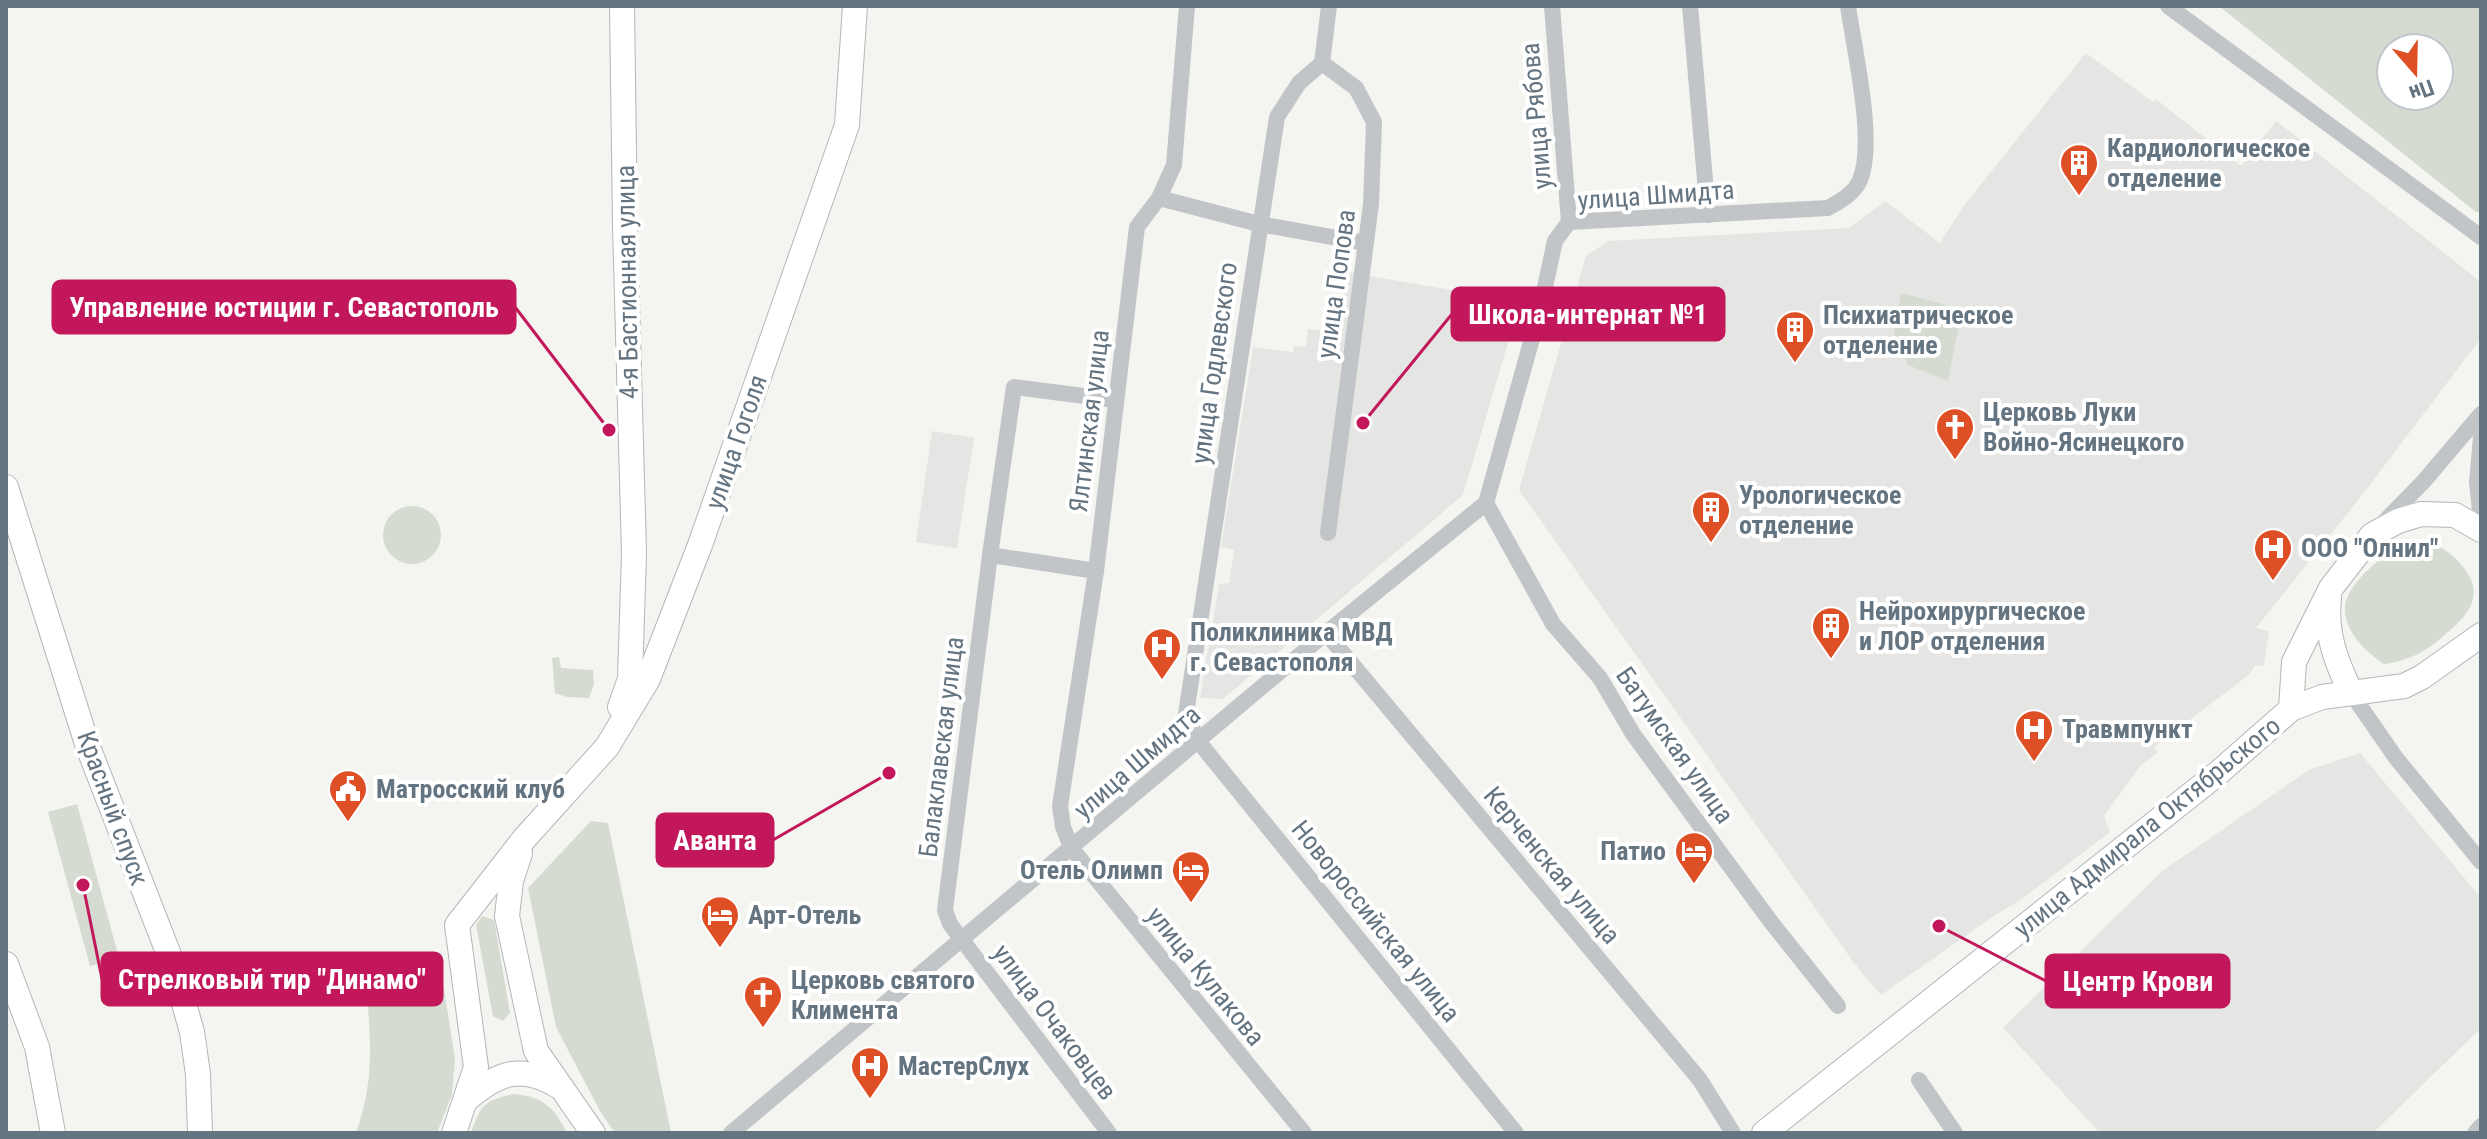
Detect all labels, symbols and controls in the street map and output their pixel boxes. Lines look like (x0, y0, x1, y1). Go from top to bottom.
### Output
north arrow (2375, 32, 2455, 112)
street label: улица Рябова (1515, 41, 1557, 191)
text: Пн (2406, 74, 2437, 106)
place label: Кардиологическое отделение (2107, 133, 2310, 193)
building icon: Кардиологическое отделение (2058, 142, 2100, 197)
street label: 4-я Бастионная улица (610, 165, 644, 399)
street label: улица Шмидта (1577, 175, 1735, 215)
street label: улица Попова (1311, 208, 1361, 360)
street label: улица Годлевского (1185, 260, 1243, 466)
callout: Управление юстиции г. Севастополь (53, 281, 515, 333)
callout: Школа-интернат №1 (1452, 288, 1724, 340)
text: Управление юстиции г. Севастополь (69, 291, 499, 324)
text: Школа-интернат №1 (1468, 298, 1708, 331)
place label: Психиатрическое отделение (1823, 300, 2013, 360)
building icon: Психиатрическое отделение (1774, 309, 1816, 364)
street label: Ялтинская улица (1063, 328, 1115, 514)
street label: улица Гоголя (699, 371, 773, 513)
place label: Церковь Луки Войно-Ясинецкого (1983, 397, 2185, 457)
church icon: Церковь Луки Войно-Ясинецкого (1934, 406, 1976, 461)
place label: Урологическое отделение (1739, 480, 1901, 540)
building icon: Урологическое отделение (1690, 489, 1732, 544)
hospital icon: ООО "Олнил" (2252, 527, 2294, 582)
place label: ООО "Олнил" (2301, 533, 2438, 563)
place label: Нейрохирургическое и ЛОР отделения (1859, 596, 2085, 656)
building icon: Нейрохирургическое и ЛОР отделения (1810, 605, 1852, 660)
place label: Поликлиника МВД г. Севастополя (1190, 617, 1393, 677)
hospital icon: Поликлиника МВД г. Севастополя (1141, 626, 1183, 681)
street label: Балаклавская улица (913, 635, 969, 859)
street label: Батумская улица (1610, 661, 1740, 829)
street label: улица Шмидта (1068, 699, 1206, 825)
hospital icon: Травмпункт (2013, 708, 2055, 763)
street label: улица Адмирала Октябрьского (2008, 710, 2286, 944)
place label: Травмпункт (2062, 714, 2193, 744)
street label: Красный спуск (71, 727, 155, 890)
public building icon: Матросский клуб (327, 768, 369, 823)
place label: Матросский клуб (376, 774, 565, 804)
street label: Керченская улица (1478, 780, 1626, 950)
callout: Аванта (657, 814, 773, 866)
street label: Новороссийская улица (1286, 814, 1466, 1028)
text: Аванта (673, 824, 757, 857)
hotel icon: Патио (1673, 830, 1715, 885)
place label: Патио (1600, 836, 1666, 866)
hotel icon: Отель Олимп (1170, 849, 1212, 904)
place label: Отель Олимп (1020, 855, 1163, 885)
hotel icon: Арт-Отель (699, 894, 741, 949)
place label: Арт-Отель (748, 900, 862, 930)
street label: улица Кулакова (1141, 901, 1271, 1051)
street label: улица Очаковцев (987, 938, 1123, 1106)
callout: Стрелковый тир "Динамо" (102, 953, 442, 1005)
callout: Центр Крови (2046, 955, 2229, 1007)
text: Стрелковый тир "Динамо" (118, 963, 426, 996)
place label: Церковь святого Климента (791, 965, 975, 1025)
text: Центр Крови (2063, 965, 2213, 998)
church icon: Церковь святого Климента (742, 974, 784, 1029)
hospital icon: МастерСлух (849, 1045, 891, 1100)
place label: МастерСлух (898, 1051, 1030, 1081)

